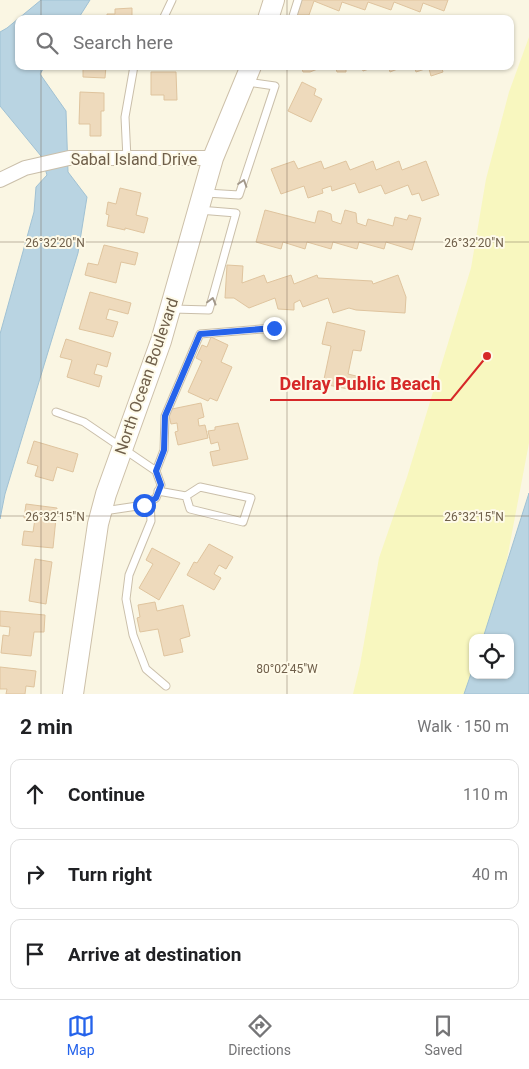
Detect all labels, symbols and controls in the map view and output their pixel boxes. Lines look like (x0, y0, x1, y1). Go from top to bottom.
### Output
search box (15, 15, 514, 70)
icon: search (33, 29, 61, 57)
text: Search here (73, 31, 173, 54)
street label: Sabal Island Drive (71, 150, 197, 169)
one-way arrow (237, 180, 247, 188)
text: 26°32'20"N (25, 236, 85, 250)
text: 26°32'20"N (444, 236, 504, 250)
street label: North Ocean Boulevard (111, 295, 182, 457)
one-way arrow (206, 296, 217, 305)
route end (263, 317, 286, 340)
callout: Delray Public Beach (270, 367, 451, 400)
text: Delray Public Beach (279, 373, 441, 394)
route start (133, 494, 156, 517)
text: 26°32'15"N (25, 510, 85, 524)
text: 26°32'15"N (444, 510, 504, 524)
map controls (469, 634, 514, 679)
button: locate (469, 634, 514, 679)
text: 80°02'45"W (256, 662, 318, 676)
text: 2 min (20, 715, 73, 739)
text: Walk · 150 m (417, 717, 509, 736)
icon: ahead (21, 780, 49, 808)
text: Continue (68, 783, 145, 806)
text: 110 m (463, 785, 508, 804)
icon: right (21, 860, 49, 888)
text: Turn right (68, 863, 152, 886)
text: 40 m (472, 865, 508, 884)
icon: arrive (21, 940, 49, 968)
text: Arrive at destination (68, 943, 241, 966)
tab: Map (67, 1012, 95, 1058)
tab: Directions (228, 1012, 291, 1058)
tab: Saved (424, 1012, 462, 1058)

